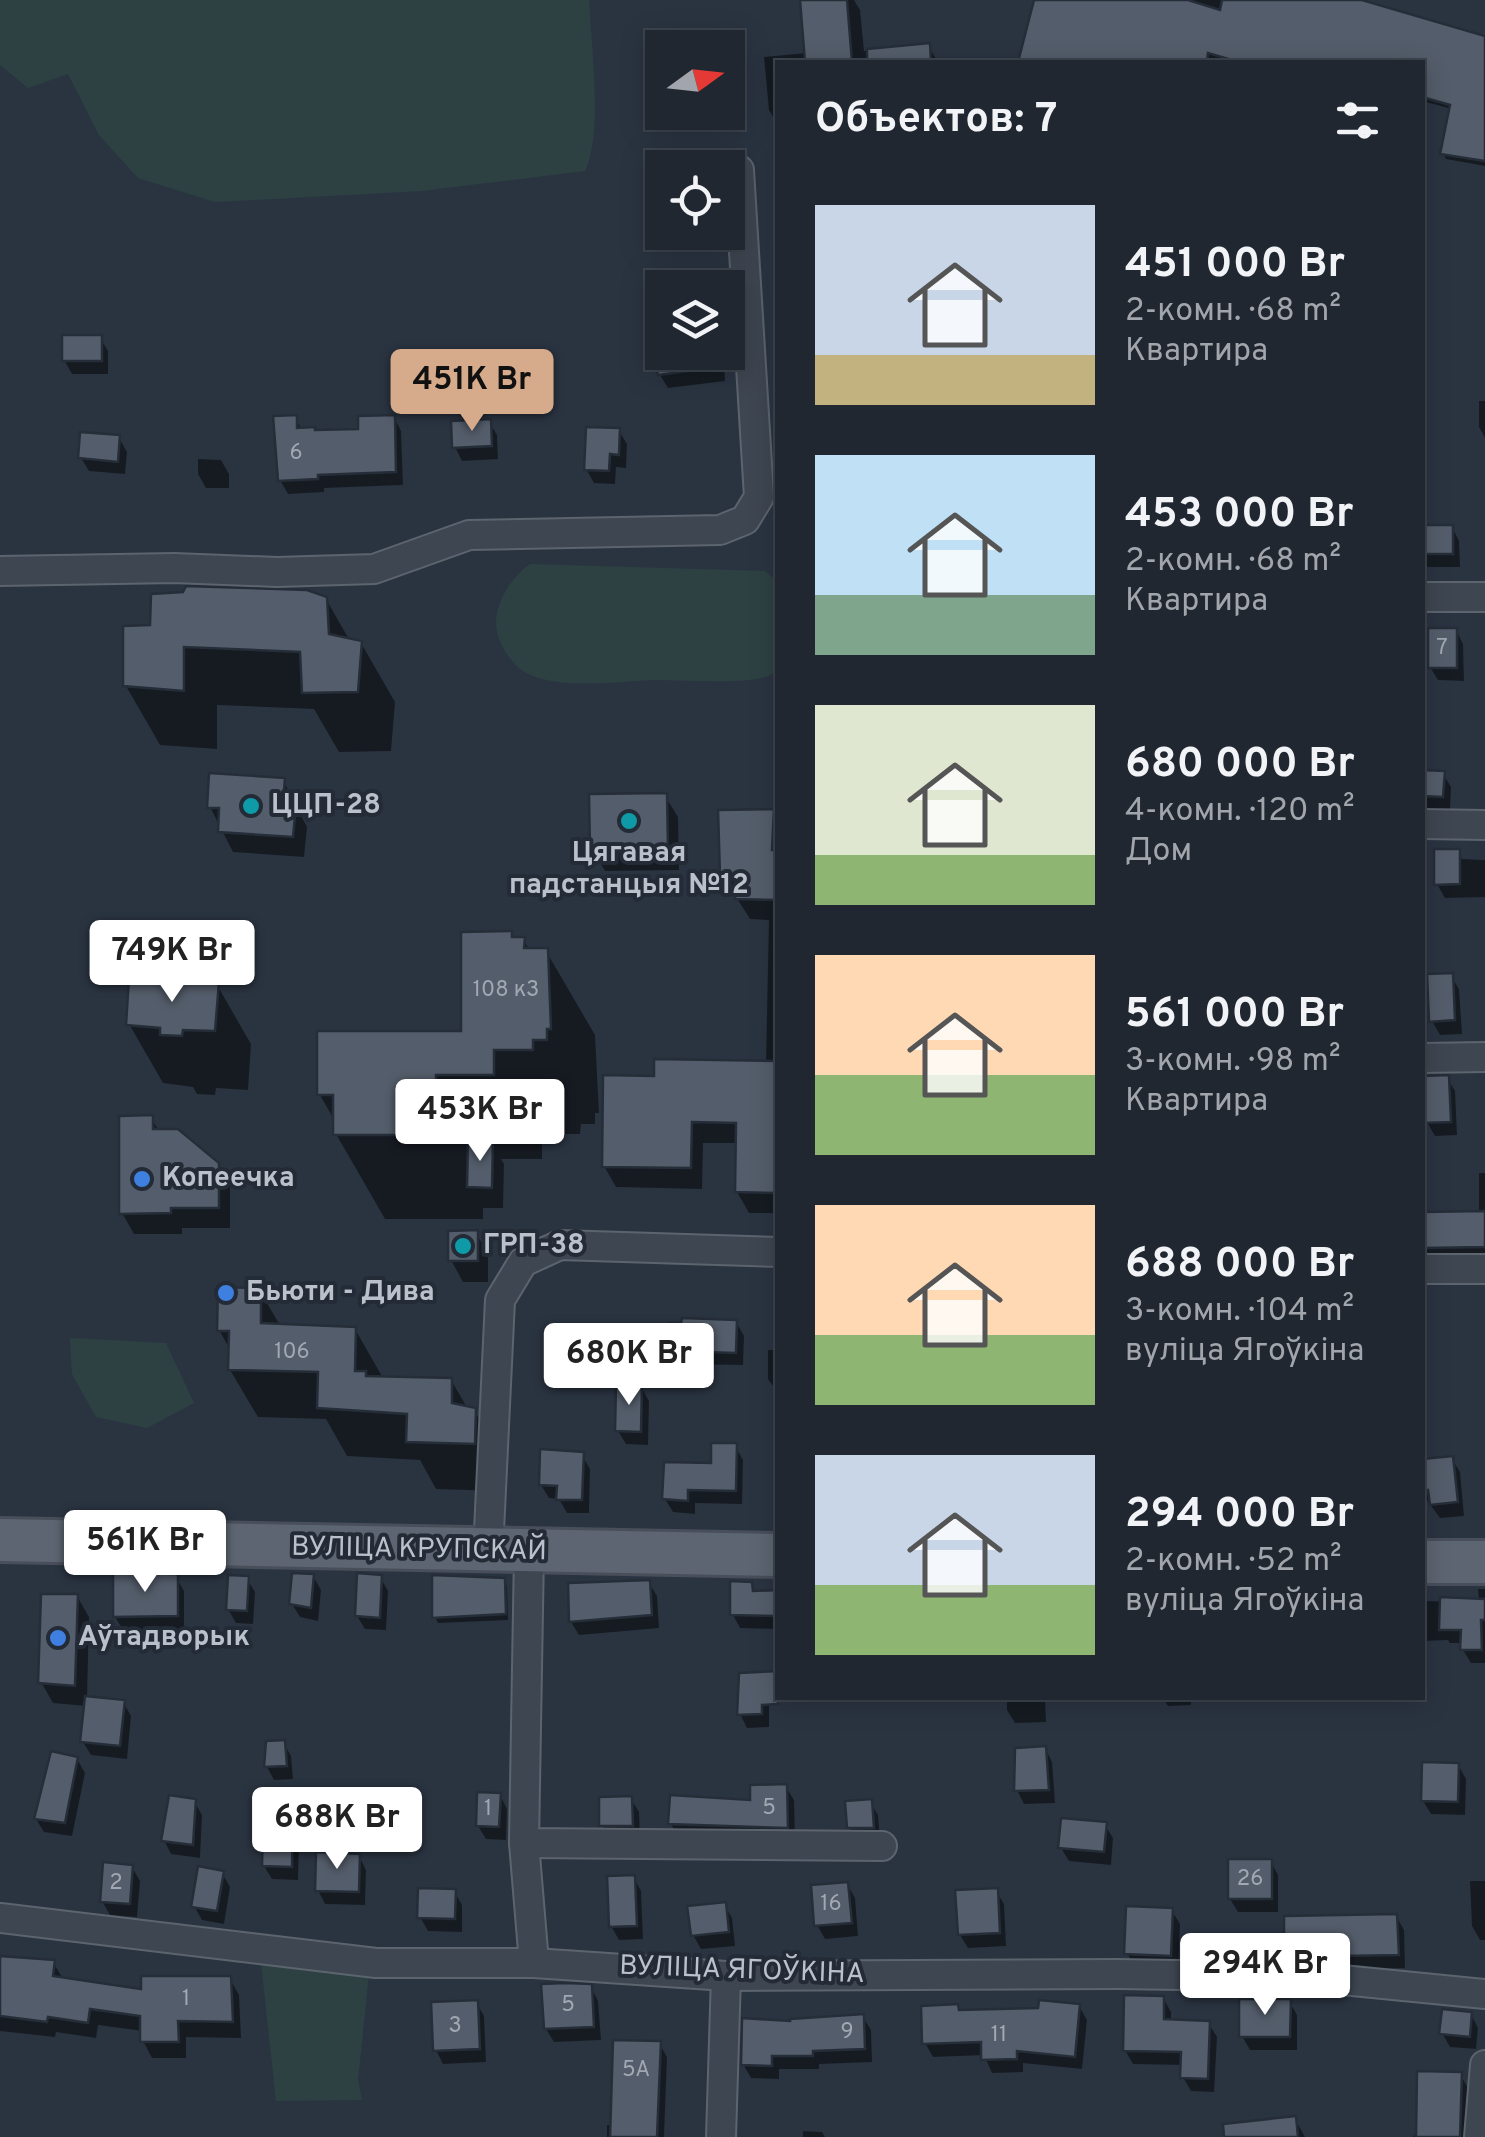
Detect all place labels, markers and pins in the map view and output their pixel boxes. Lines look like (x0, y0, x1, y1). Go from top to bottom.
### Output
pin: 451K Br (380, 349, 564, 434)
place label: ЦЦП-28 (271, 788, 381, 824)
marker: ЦЦП-28 (240, 795, 262, 817)
marker: Цягавая падстанцыя №12 (618, 810, 640, 832)
place label: Цягавая падстанцыя №12 (509, 836, 749, 904)
pin: 749K Br (80, 920, 264, 1005)
pin: 453K Br (388, 1079, 572, 1164)
place label: Копеечка (162, 1161, 295, 1197)
marker: Копеечка (131, 1168, 153, 1190)
place label: ГРП-38 (483, 1228, 585, 1264)
marker: ГРП-38 (452, 1235, 474, 1257)
place label: Бьюти - Дива (246, 1275, 435, 1311)
marker: Бьюти - Дива (215, 1282, 237, 1304)
pin: 680K Br (537, 1323, 721, 1408)
pin: 561K Br (53, 1510, 237, 1595)
place label: Аўтадворык (78, 1620, 250, 1656)
marker: Аўтадворык (47, 1627, 69, 1649)
pin: 688K Br (245, 1787, 429, 1872)
pin: 294K Br (1173, 1933, 1357, 2018)

